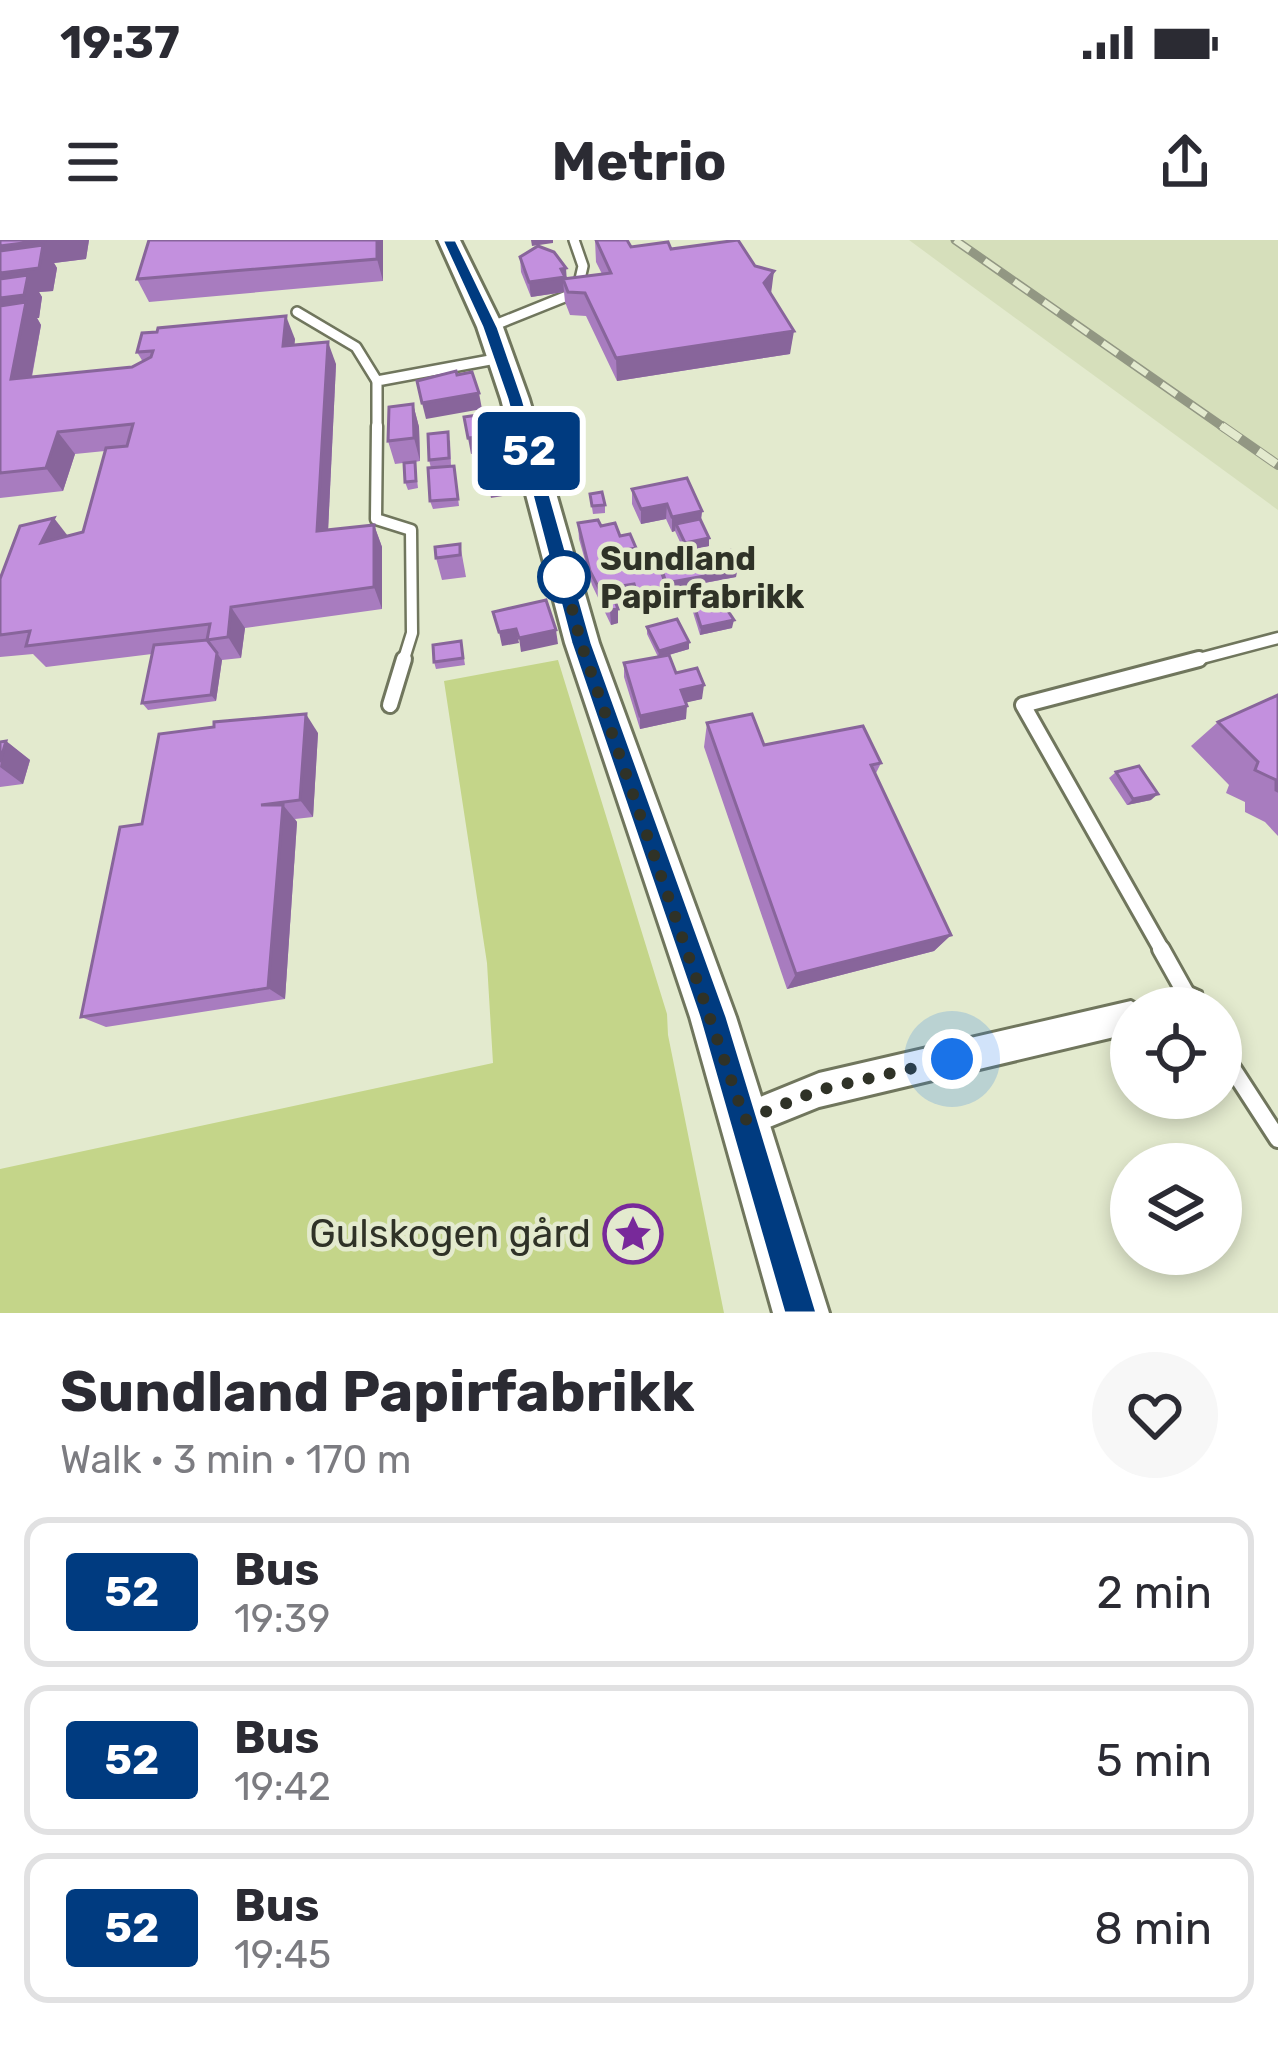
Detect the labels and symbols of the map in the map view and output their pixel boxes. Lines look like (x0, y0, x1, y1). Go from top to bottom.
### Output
line badge: 52 (475, 412, 583, 490)
place label: Sundland Papirfabrikk (600, 539, 805, 616)
marker: Sundland Papirfabrikk (539, 552, 589, 602)
your location (922, 1029, 982, 1089)
place icon: Gulskogen gård (602, 1203, 664, 1265)
place label: Gulskogen gård (309, 1211, 591, 1257)

